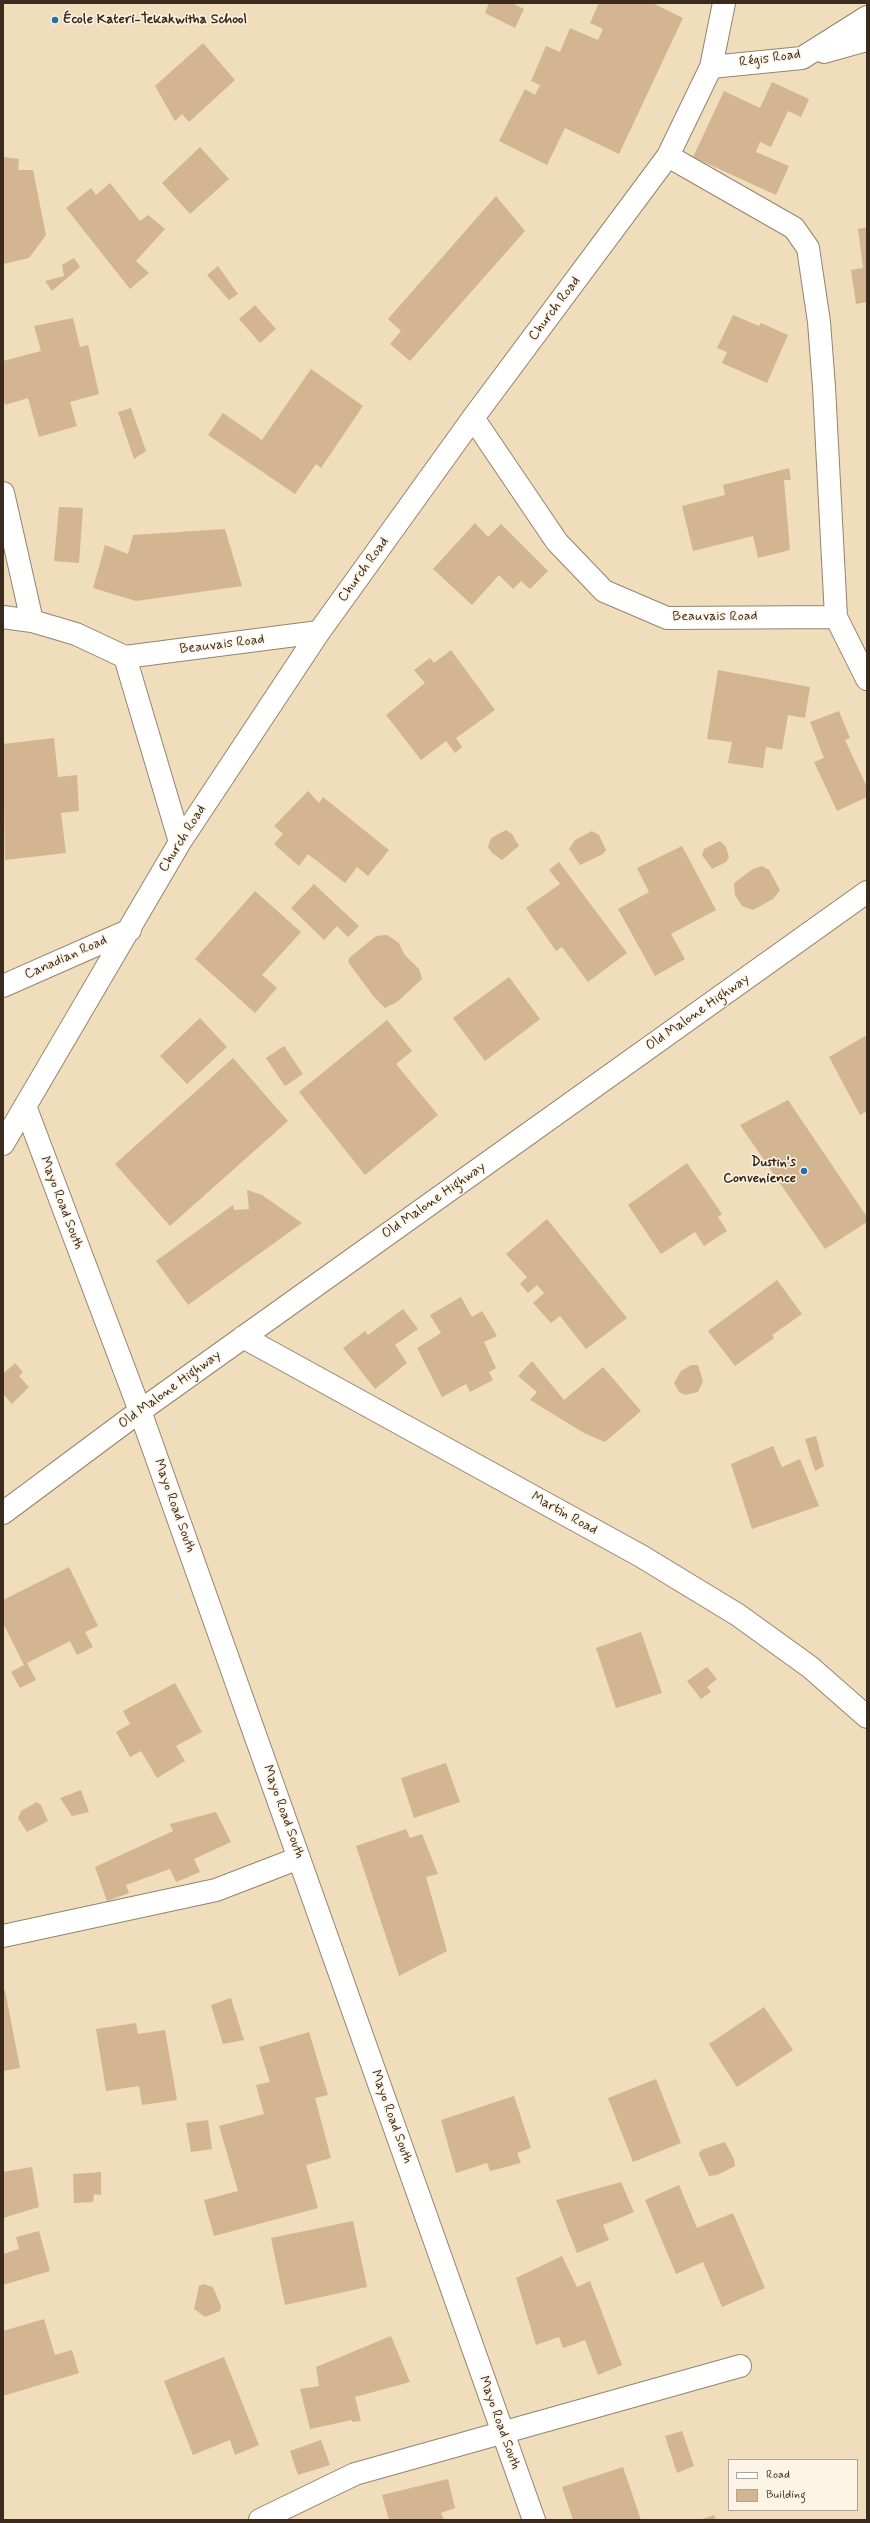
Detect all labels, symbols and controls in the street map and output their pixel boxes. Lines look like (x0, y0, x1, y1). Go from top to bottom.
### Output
place label: École Kateri-Tekakwitha School (63, 12, 247, 28)
marker: École Kateri-Tekakwitha School (50, 15, 60, 25)
street label: Régis Road (738, 46, 802, 72)
street label: Church Road (525, 274, 585, 344)
street label: Church Road (335, 534, 393, 606)
street label: Beauvais Road (672, 609, 758, 625)
street label: Beauvais Road (179, 631, 265, 659)
street label: Church Road (156, 802, 210, 876)
street label: Canadian Road (22, 932, 110, 984)
street label: Old Malone Highway (643, 971, 753, 1055)
street label: Mayo Road South (36, 1154, 86, 1252)
place label: Dustin's Convenience (723, 1155, 796, 1188)
street label: Old Malone Highway (379, 1159, 489, 1243)
marker: Dustin's Convenience (799, 1166, 809, 1176)
street label: Old Malone Highway (115, 1347, 225, 1433)
street label: Mayo Road South (149, 1457, 199, 1555)
street label: Martin Road (528, 1489, 600, 1539)
street label: Mayo Road South (258, 1763, 308, 1861)
street label: Mayo Road South (366, 2068, 416, 2166)
street label: Mayo Road South (474, 2374, 524, 2472)
legend (728, 2459, 858, 2511)
text: Road (766, 2467, 790, 2483)
text: Building (766, 2487, 806, 2503)

